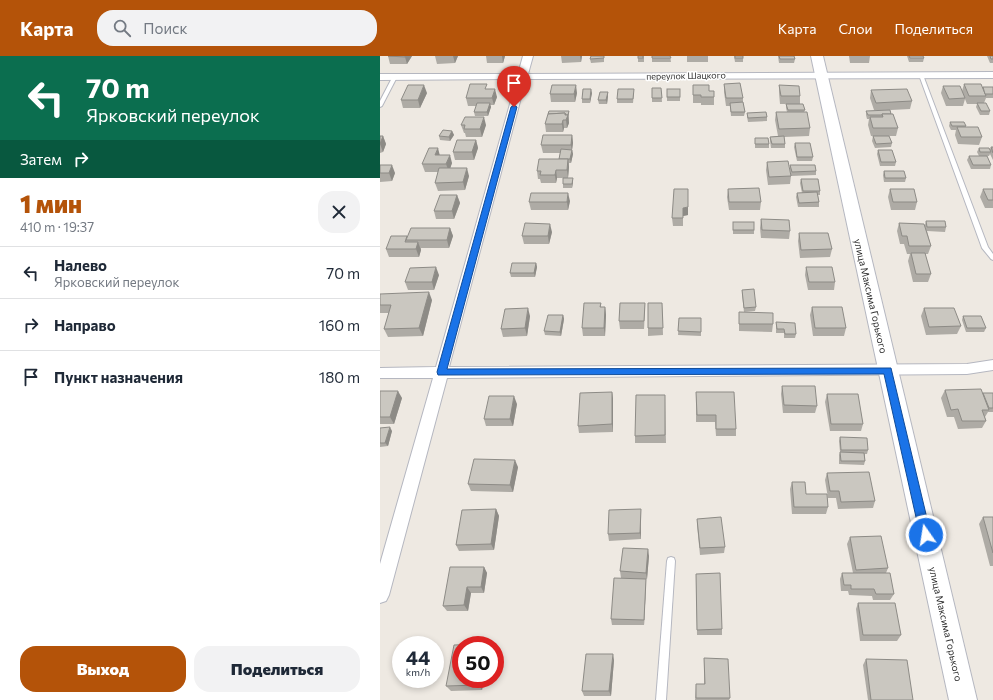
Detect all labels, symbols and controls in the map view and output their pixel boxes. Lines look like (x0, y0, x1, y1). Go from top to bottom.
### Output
search box (97, 10, 377, 46)
text: Карта (20, 17, 73, 40)
icon: search (111, 17, 133, 39)
text: Поиск (143, 19, 188, 37)
text: Карта (778, 20, 816, 37)
text: Слои (838, 20, 873, 37)
text: Поделиться (895, 20, 973, 37)
pin (497, 66, 531, 107)
street label: переулок Шацкого (646, 69, 726, 82)
text: 70 m (86, 70, 150, 104)
icon: left (20, 72, 72, 124)
icon: arrive (503, 72, 525, 94)
text: Ярковский переулок (86, 104, 260, 126)
icon: right (70, 148, 92, 170)
text: Затем (20, 150, 62, 168)
text: 1 мин (20, 189, 82, 218)
button: close (318, 191, 360, 233)
text: 410 m · 19:37 (20, 219, 94, 235)
street label: улица Максима Горького (852, 238, 890, 354)
text: Налево (54, 256, 107, 274)
icon: left (20, 262, 42, 284)
text: 70 m (326, 264, 360, 282)
text: Ярковский переулок (54, 274, 179, 290)
icon: right (20, 314, 42, 336)
text: Направо (54, 316, 116, 334)
text: 160 m (319, 316, 360, 334)
icon: arrive (20, 366, 42, 388)
text: Пункт назначения (54, 368, 183, 386)
text: 180 m (319, 368, 360, 386)
position arrow (905, 514, 947, 556)
street label: улица Максима Горького (927, 566, 965, 682)
speed limit sign: 50 (452, 636, 504, 688)
text: 44 (406, 645, 430, 669)
button: Выход (20, 646, 186, 692)
button: Поделиться (194, 646, 360, 692)
text: km/h (406, 666, 430, 678)

